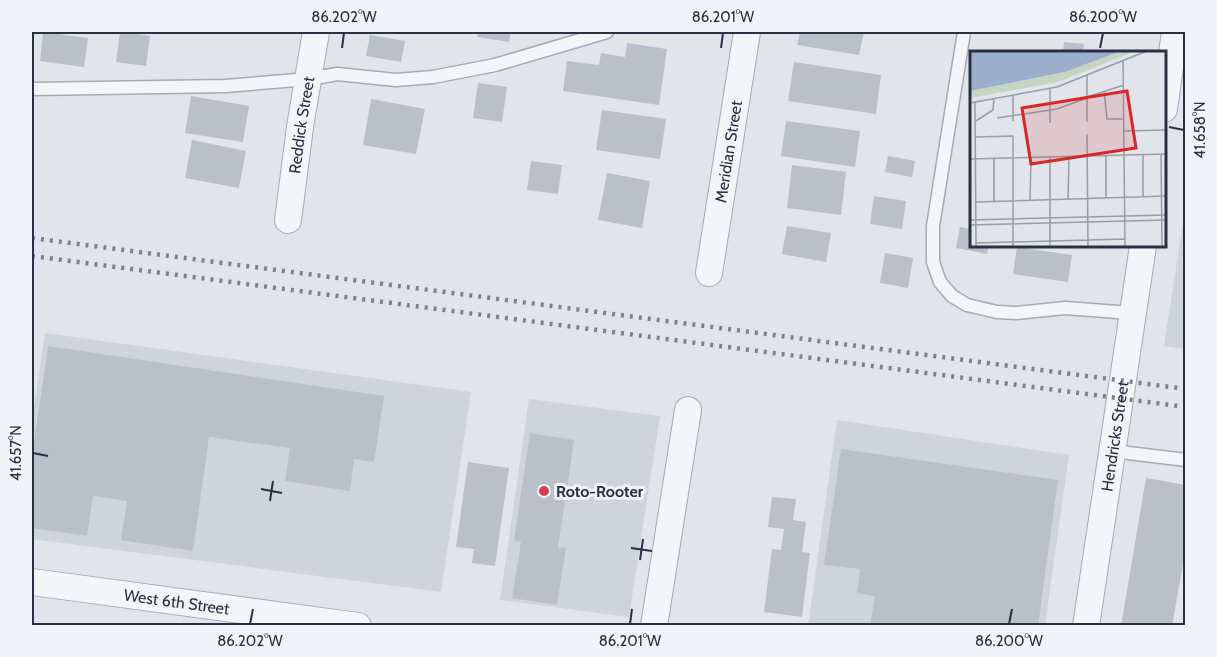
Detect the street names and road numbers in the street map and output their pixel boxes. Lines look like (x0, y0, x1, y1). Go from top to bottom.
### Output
street label: Reddick Street (285, 74, 318, 175)
street label: Meridian Street (711, 98, 746, 204)
street label: Hendricks Street (1097, 379, 1132, 493)
street label: West 6th Street (123, 585, 231, 618)

